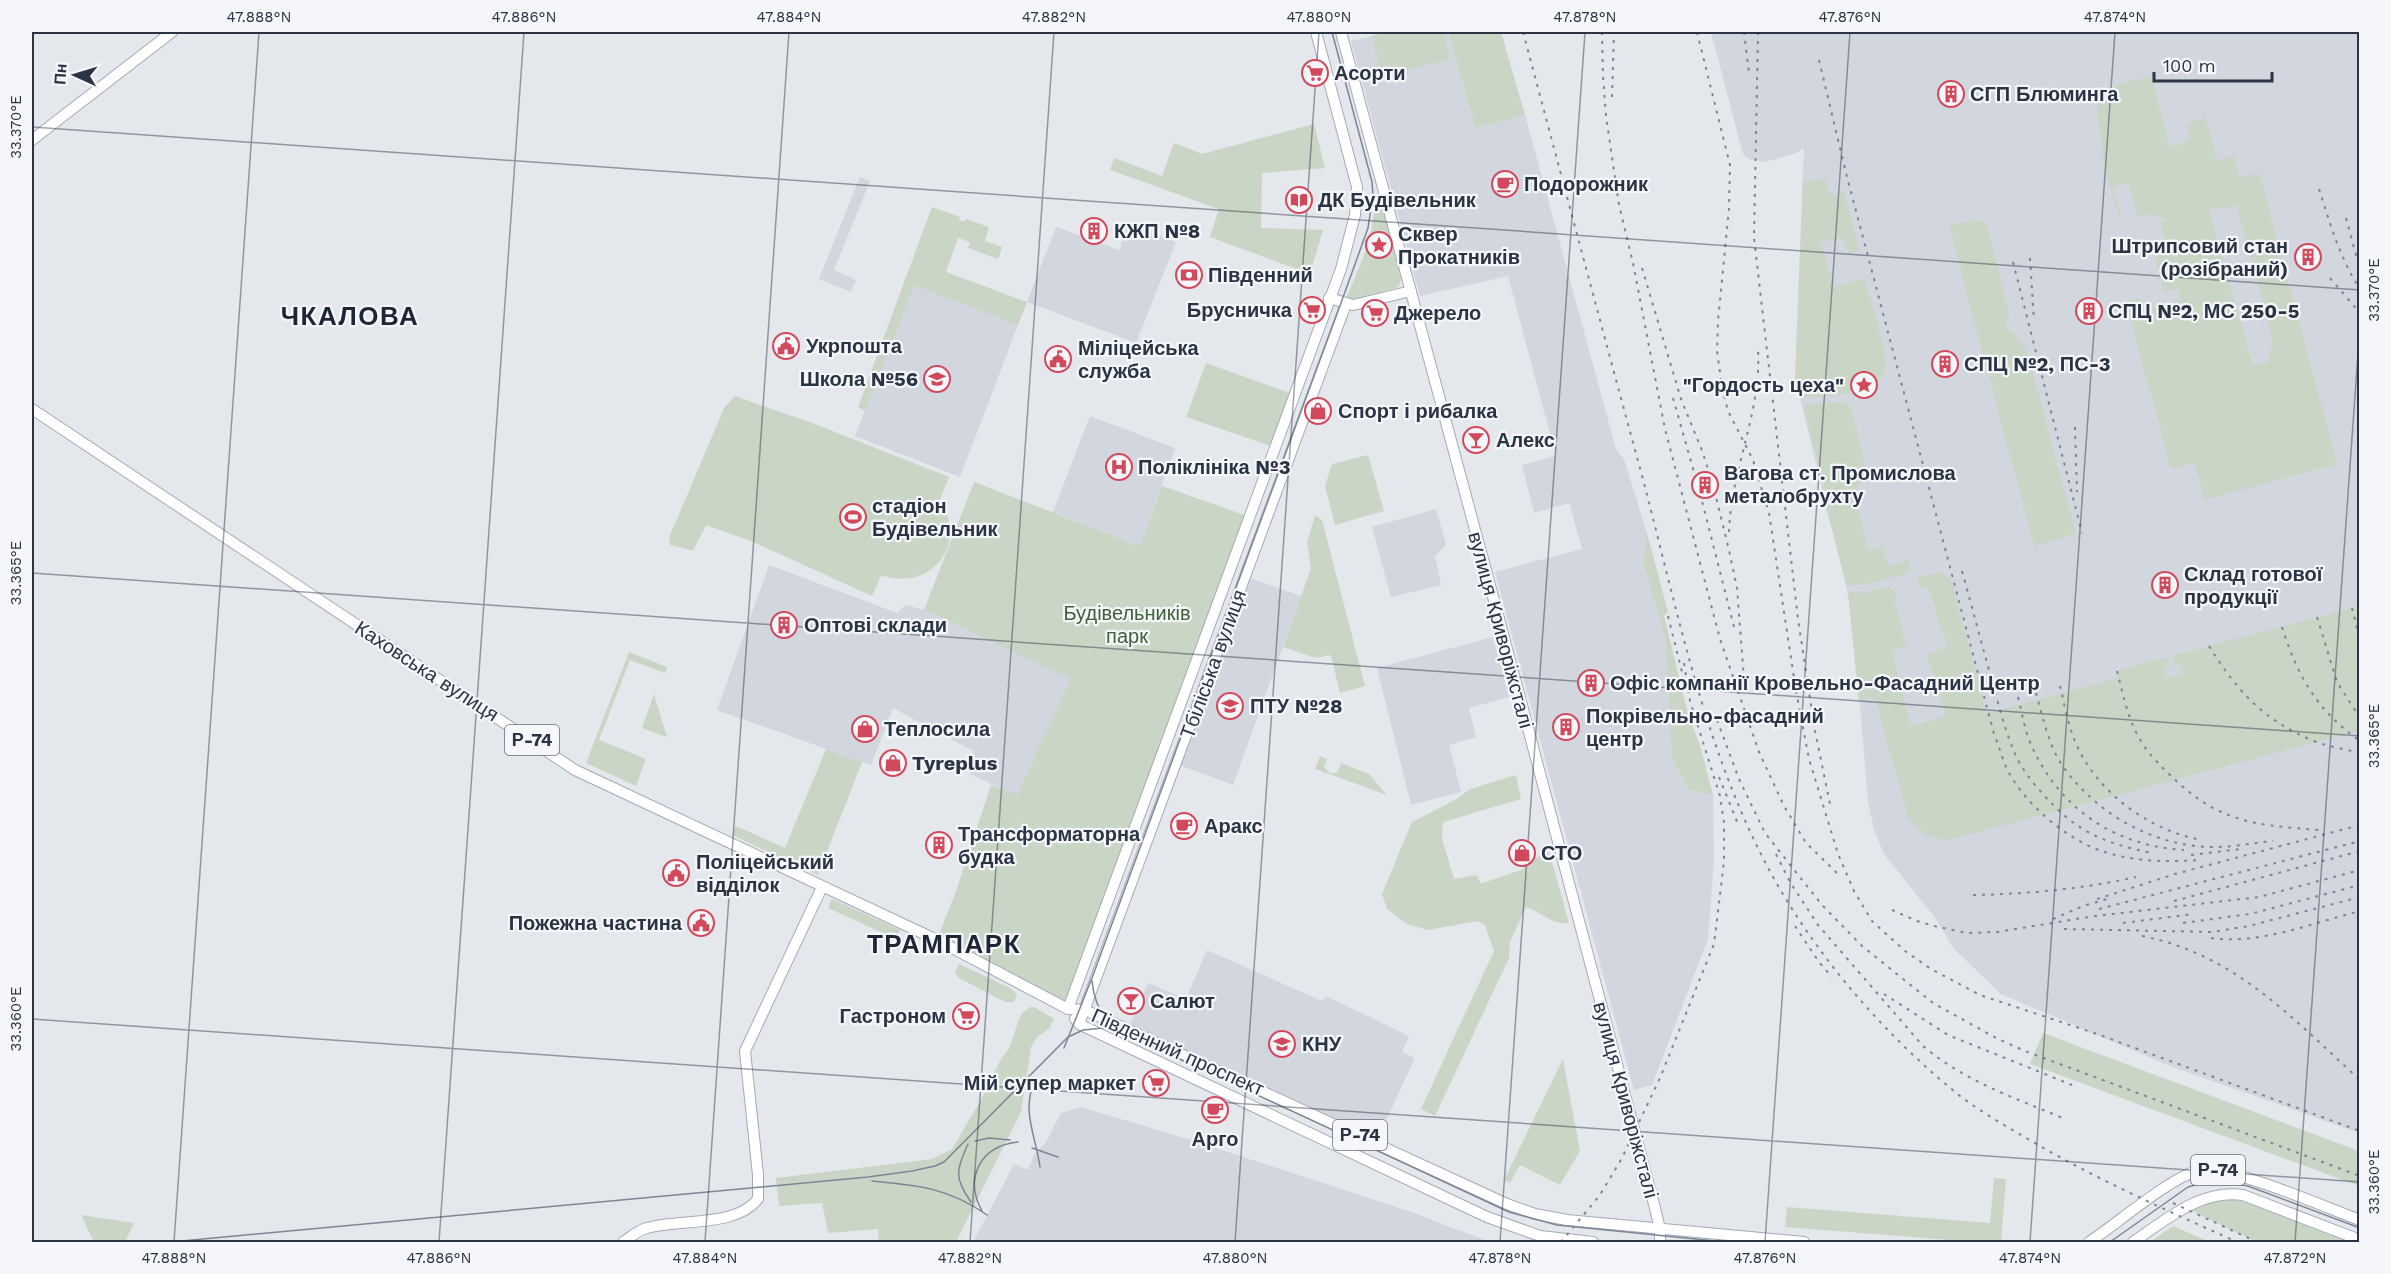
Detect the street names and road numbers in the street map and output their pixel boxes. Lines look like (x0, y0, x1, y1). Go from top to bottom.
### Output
street label: вулиця Криворіжсталі (1463, 529, 1539, 731)
street label: Тбіліська вулиця (1175, 586, 1251, 742)
street label: Каховська вулиця (351, 616, 503, 726)
road number: Р-74 (505, 725, 559, 755)
street label: вулиця Криворіжсталі (1588, 999, 1664, 1201)
street label: Південний проспект (1088, 1003, 1268, 1101)
road number: Р-74 (1333, 1120, 1387, 1150)
road number: Р-74 (2191, 1155, 2245, 1185)

